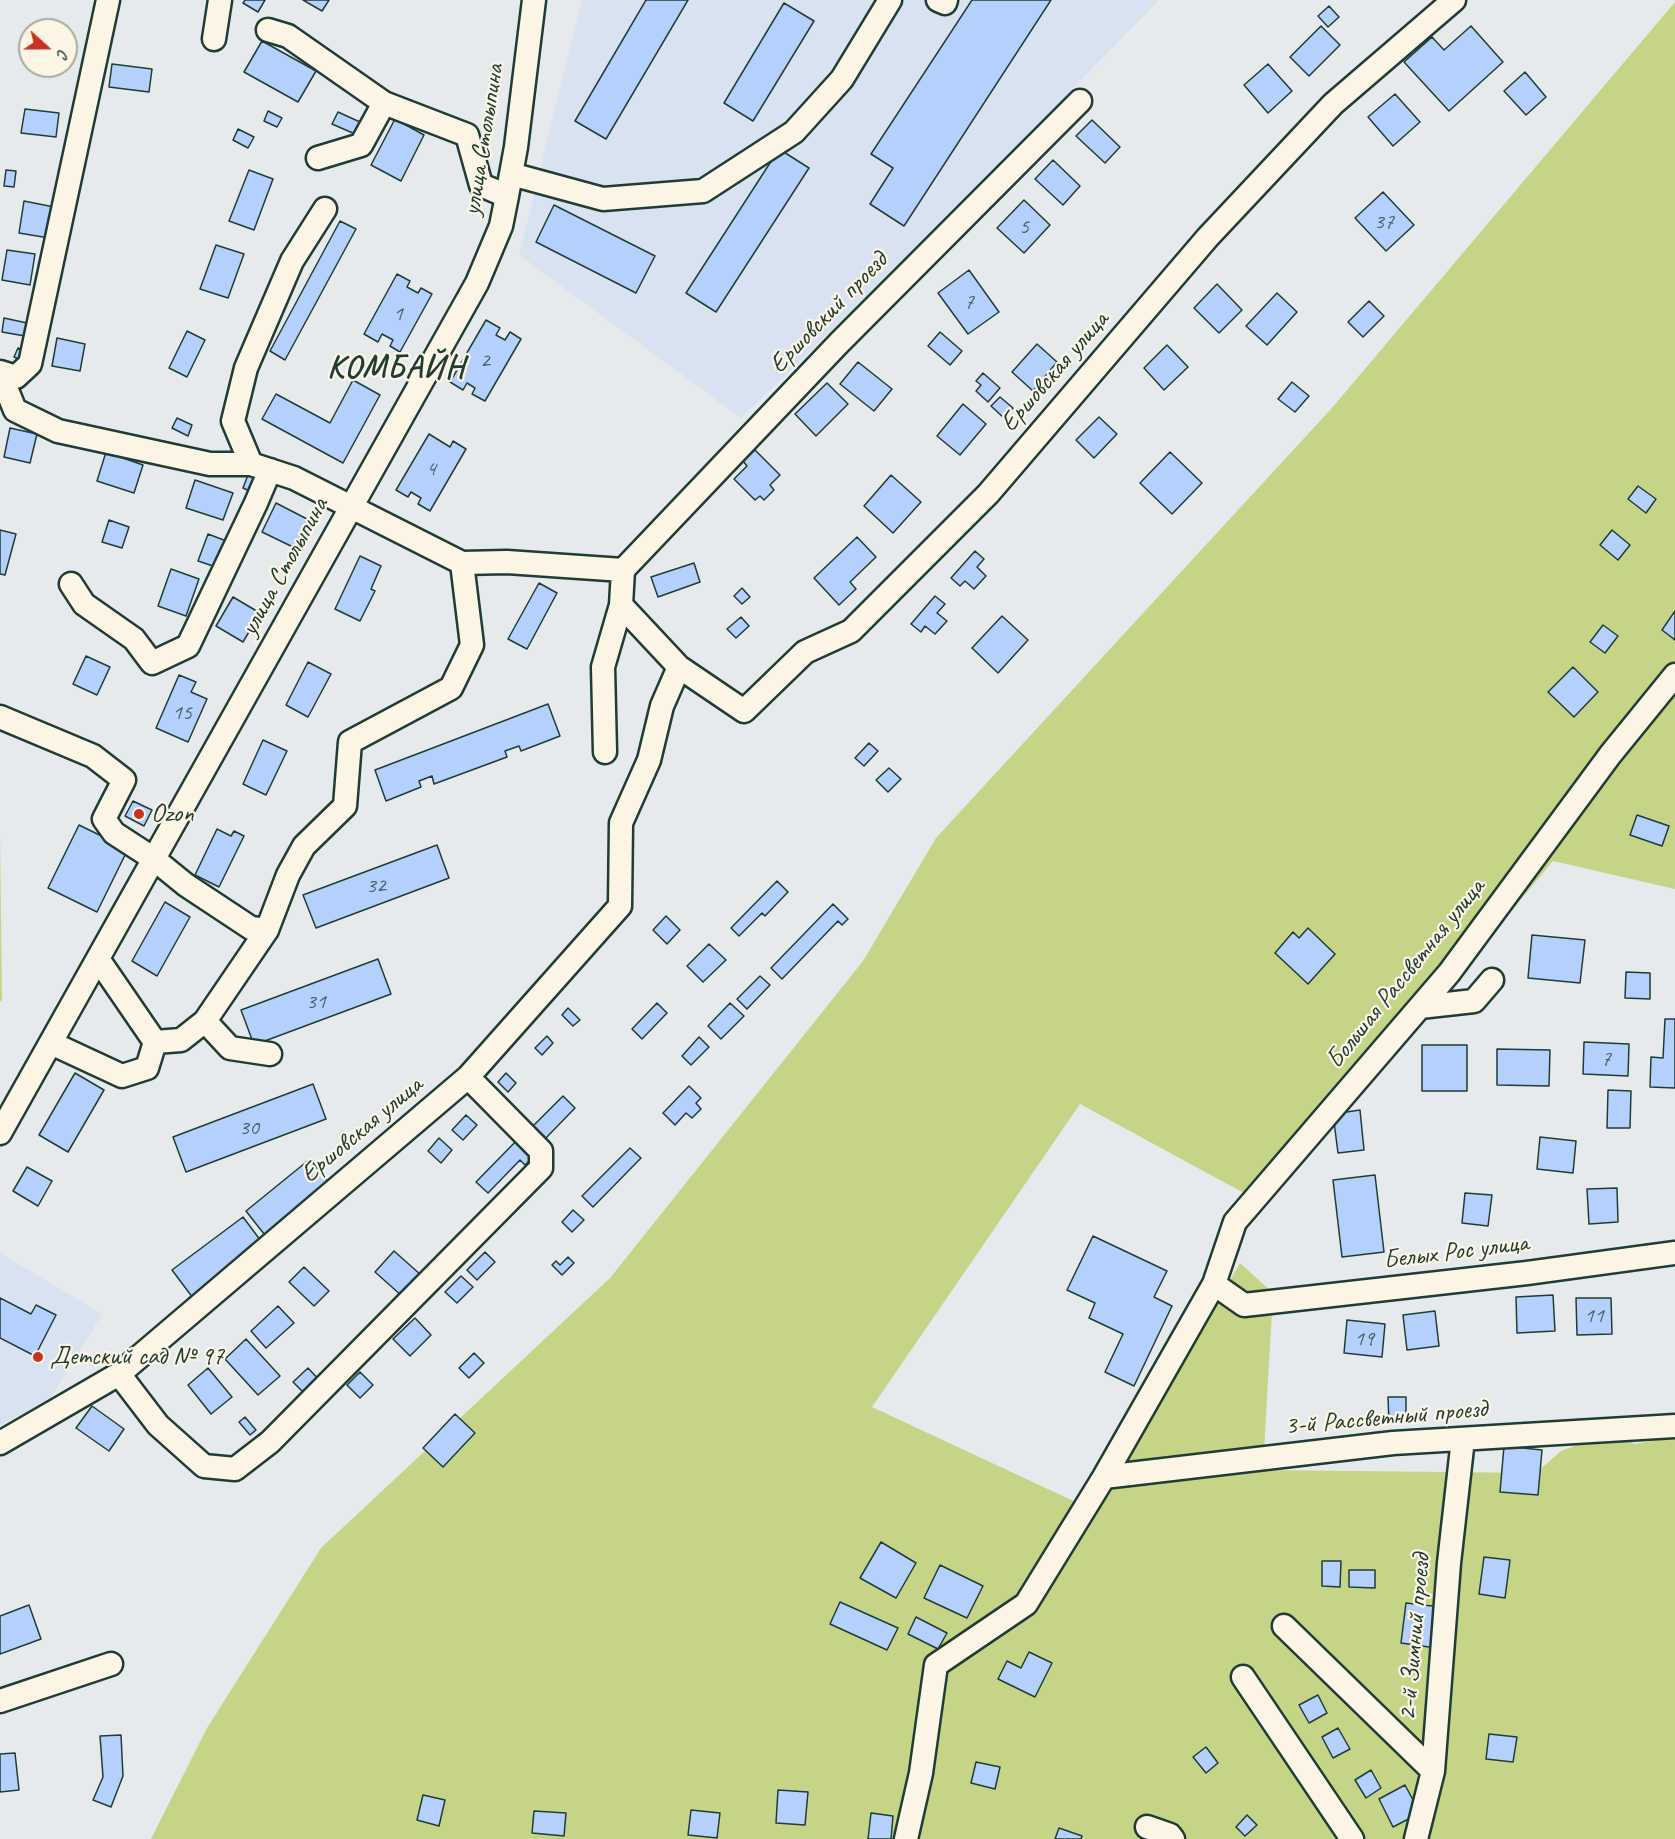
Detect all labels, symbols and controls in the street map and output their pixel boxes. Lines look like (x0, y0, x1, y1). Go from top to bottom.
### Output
north arrow (18, 18, 78, 78)
text: С (52, 46, 74, 61)
street label: улица Столыпина (457, 62, 511, 218)
house number: 37 (1374, 209, 1394, 235)
house number: 5 (1019, 214, 1029, 240)
street label: Ершовский проезд (763, 246, 895, 380)
house number: 7 (964, 289, 974, 315)
house number: 1 (393, 301, 403, 327)
street label: Ершовская улица (994, 305, 1116, 439)
house number: 2 (480, 348, 490, 374)
district label: КОМБАЙН (324, 350, 468, 388)
house number: 4 (426, 456, 436, 482)
street label: улица Столыпина (234, 493, 336, 641)
house number: 15 (172, 700, 192, 726)
place label: Ozon (151, 798, 194, 830)
marker: Ozon (132, 807, 146, 821)
house number: 32 (366, 873, 386, 899)
street label: Большая Рассветная улица (1320, 873, 1492, 1075)
house number: 31 (306, 989, 326, 1015)
house number: 7 (1601, 1046, 1611, 1072)
street label: Ершовская улица (295, 1070, 429, 1190)
house number: 30 (239, 1115, 259, 1141)
street label: Белых Рос улица (1382, 1228, 1530, 1276)
house number: 11 (1584, 1303, 1604, 1329)
house number: 19 (1354, 1326, 1374, 1352)
place label: Детский сад № 97 (50, 1341, 224, 1373)
marker: Детский сад № 97 (31, 1350, 45, 1364)
street label: 3-й Рассветный проезд (1284, 1394, 1488, 1442)
street label: 2-й Зимний проезд (1392, 1552, 1438, 1722)

